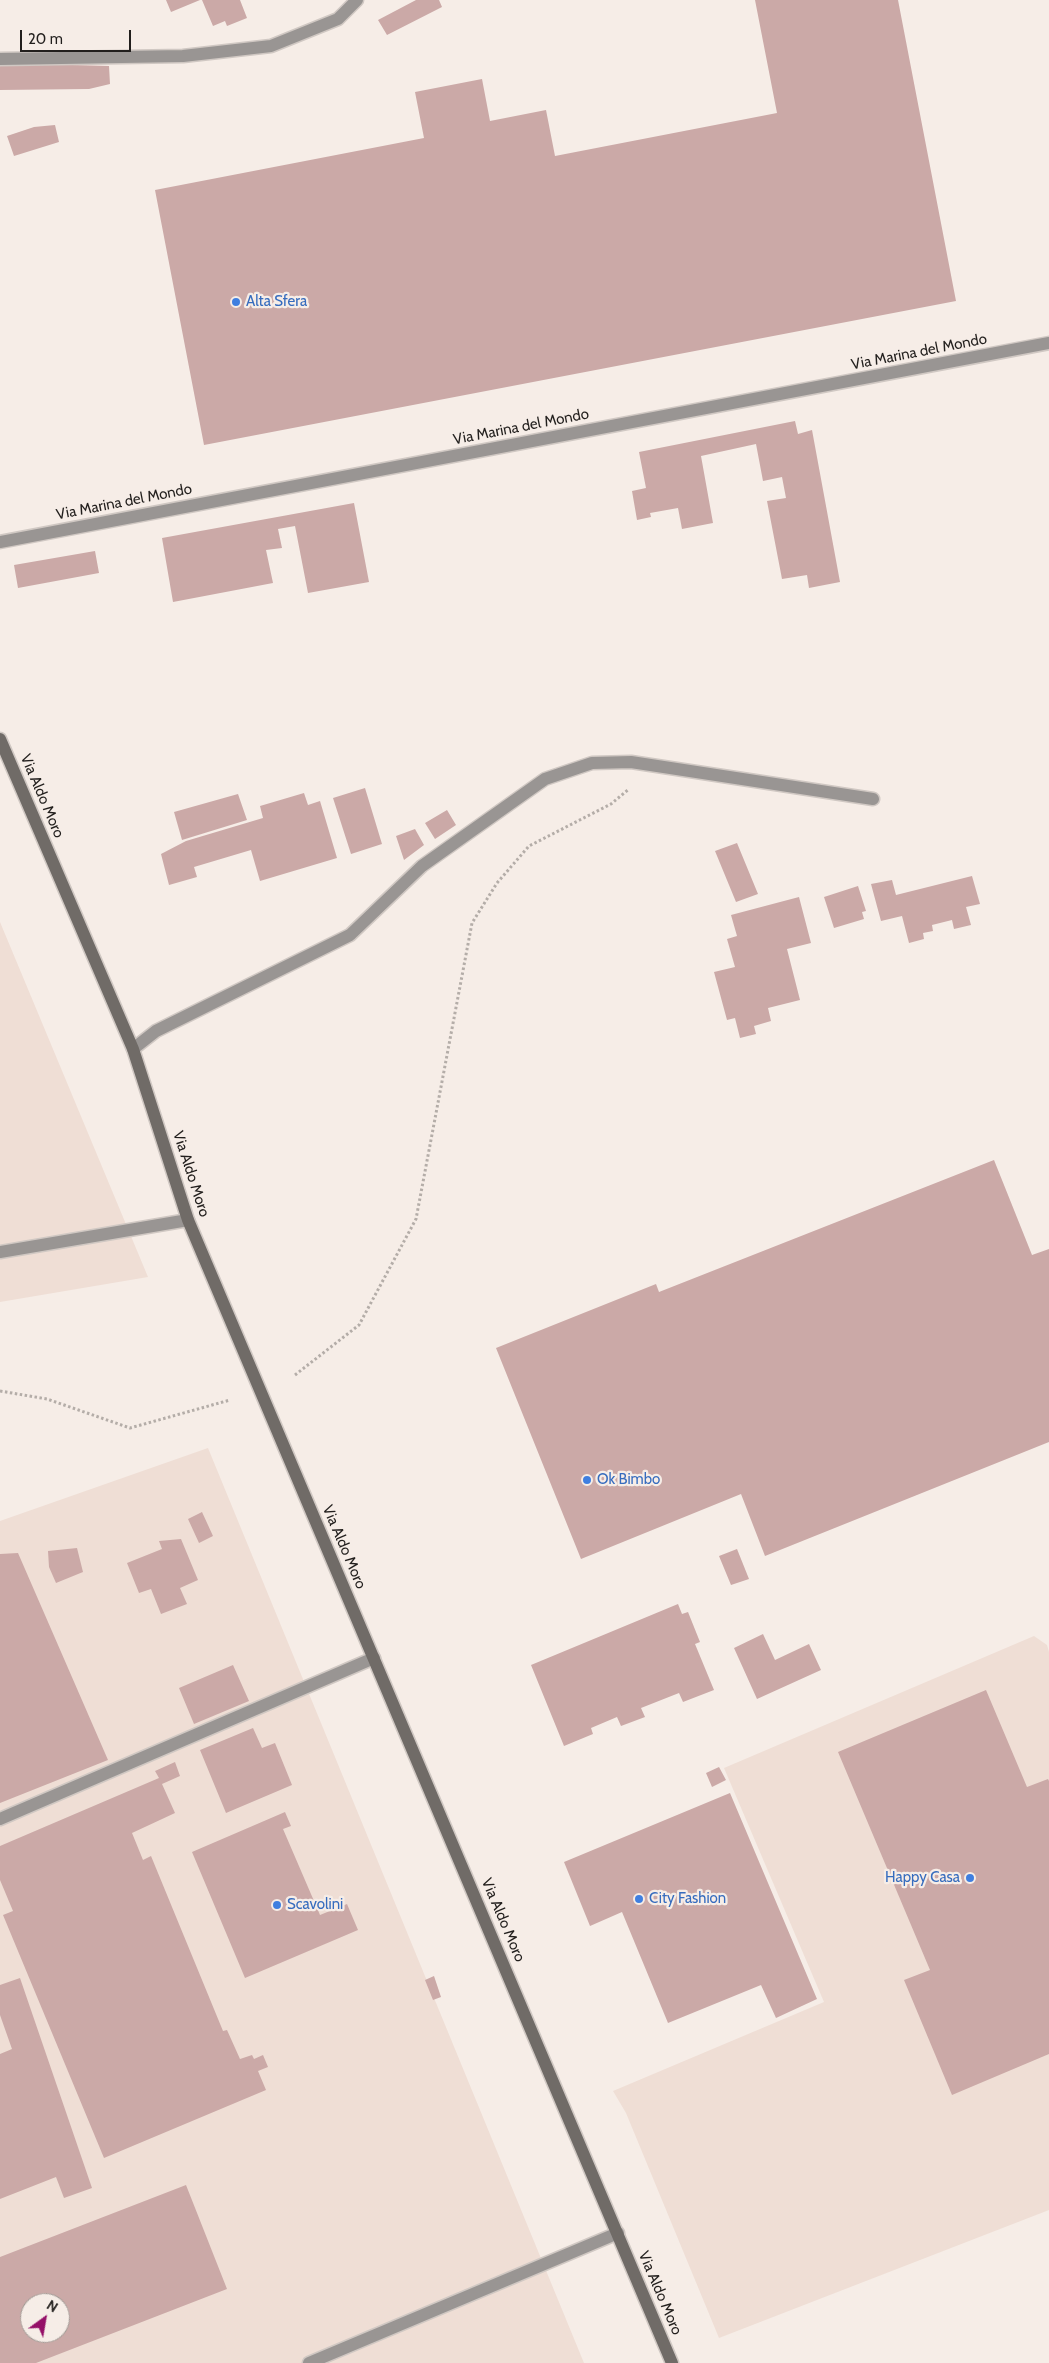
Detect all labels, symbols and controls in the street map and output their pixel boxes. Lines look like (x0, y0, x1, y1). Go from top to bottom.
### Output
scale bar (22, 20, 134, 52)
text: 20 m (28, 30, 63, 48)
place label: Alta Sfera (246, 293, 307, 311)
marker: Alta Sfera (230, 296, 242, 308)
street label: Via Marina del Mondo (850, 330, 988, 374)
street label: Via Marina del Mondo (452, 405, 590, 449)
street label: Via Marina del Mondo (55, 480, 193, 524)
street label: Via Aldo Moro (16, 751, 68, 841)
street label: Via Aldo Moro (169, 1129, 213, 1219)
place label: Ok Bimbo (597, 1471, 660, 1489)
marker: Ok Bimbo (581, 1474, 593, 1486)
street label: Via Aldo Moro (318, 1502, 370, 1592)
place label: Happy Casa (885, 1869, 960, 1887)
marker: Happy Casa (964, 1872, 976, 1884)
street label: Via Aldo Moro (477, 1875, 529, 1965)
place label: City Fashion (649, 1890, 726, 1908)
marker: City Fashion (633, 1893, 645, 1905)
place label: Scavolini (287, 1896, 343, 1914)
marker: Scavolini (271, 1899, 283, 1911)
street label: Via Aldo Moro (634, 2248, 686, 2338)
north arrow (20, 2293, 70, 2343)
text: N (43, 2296, 61, 2316)

